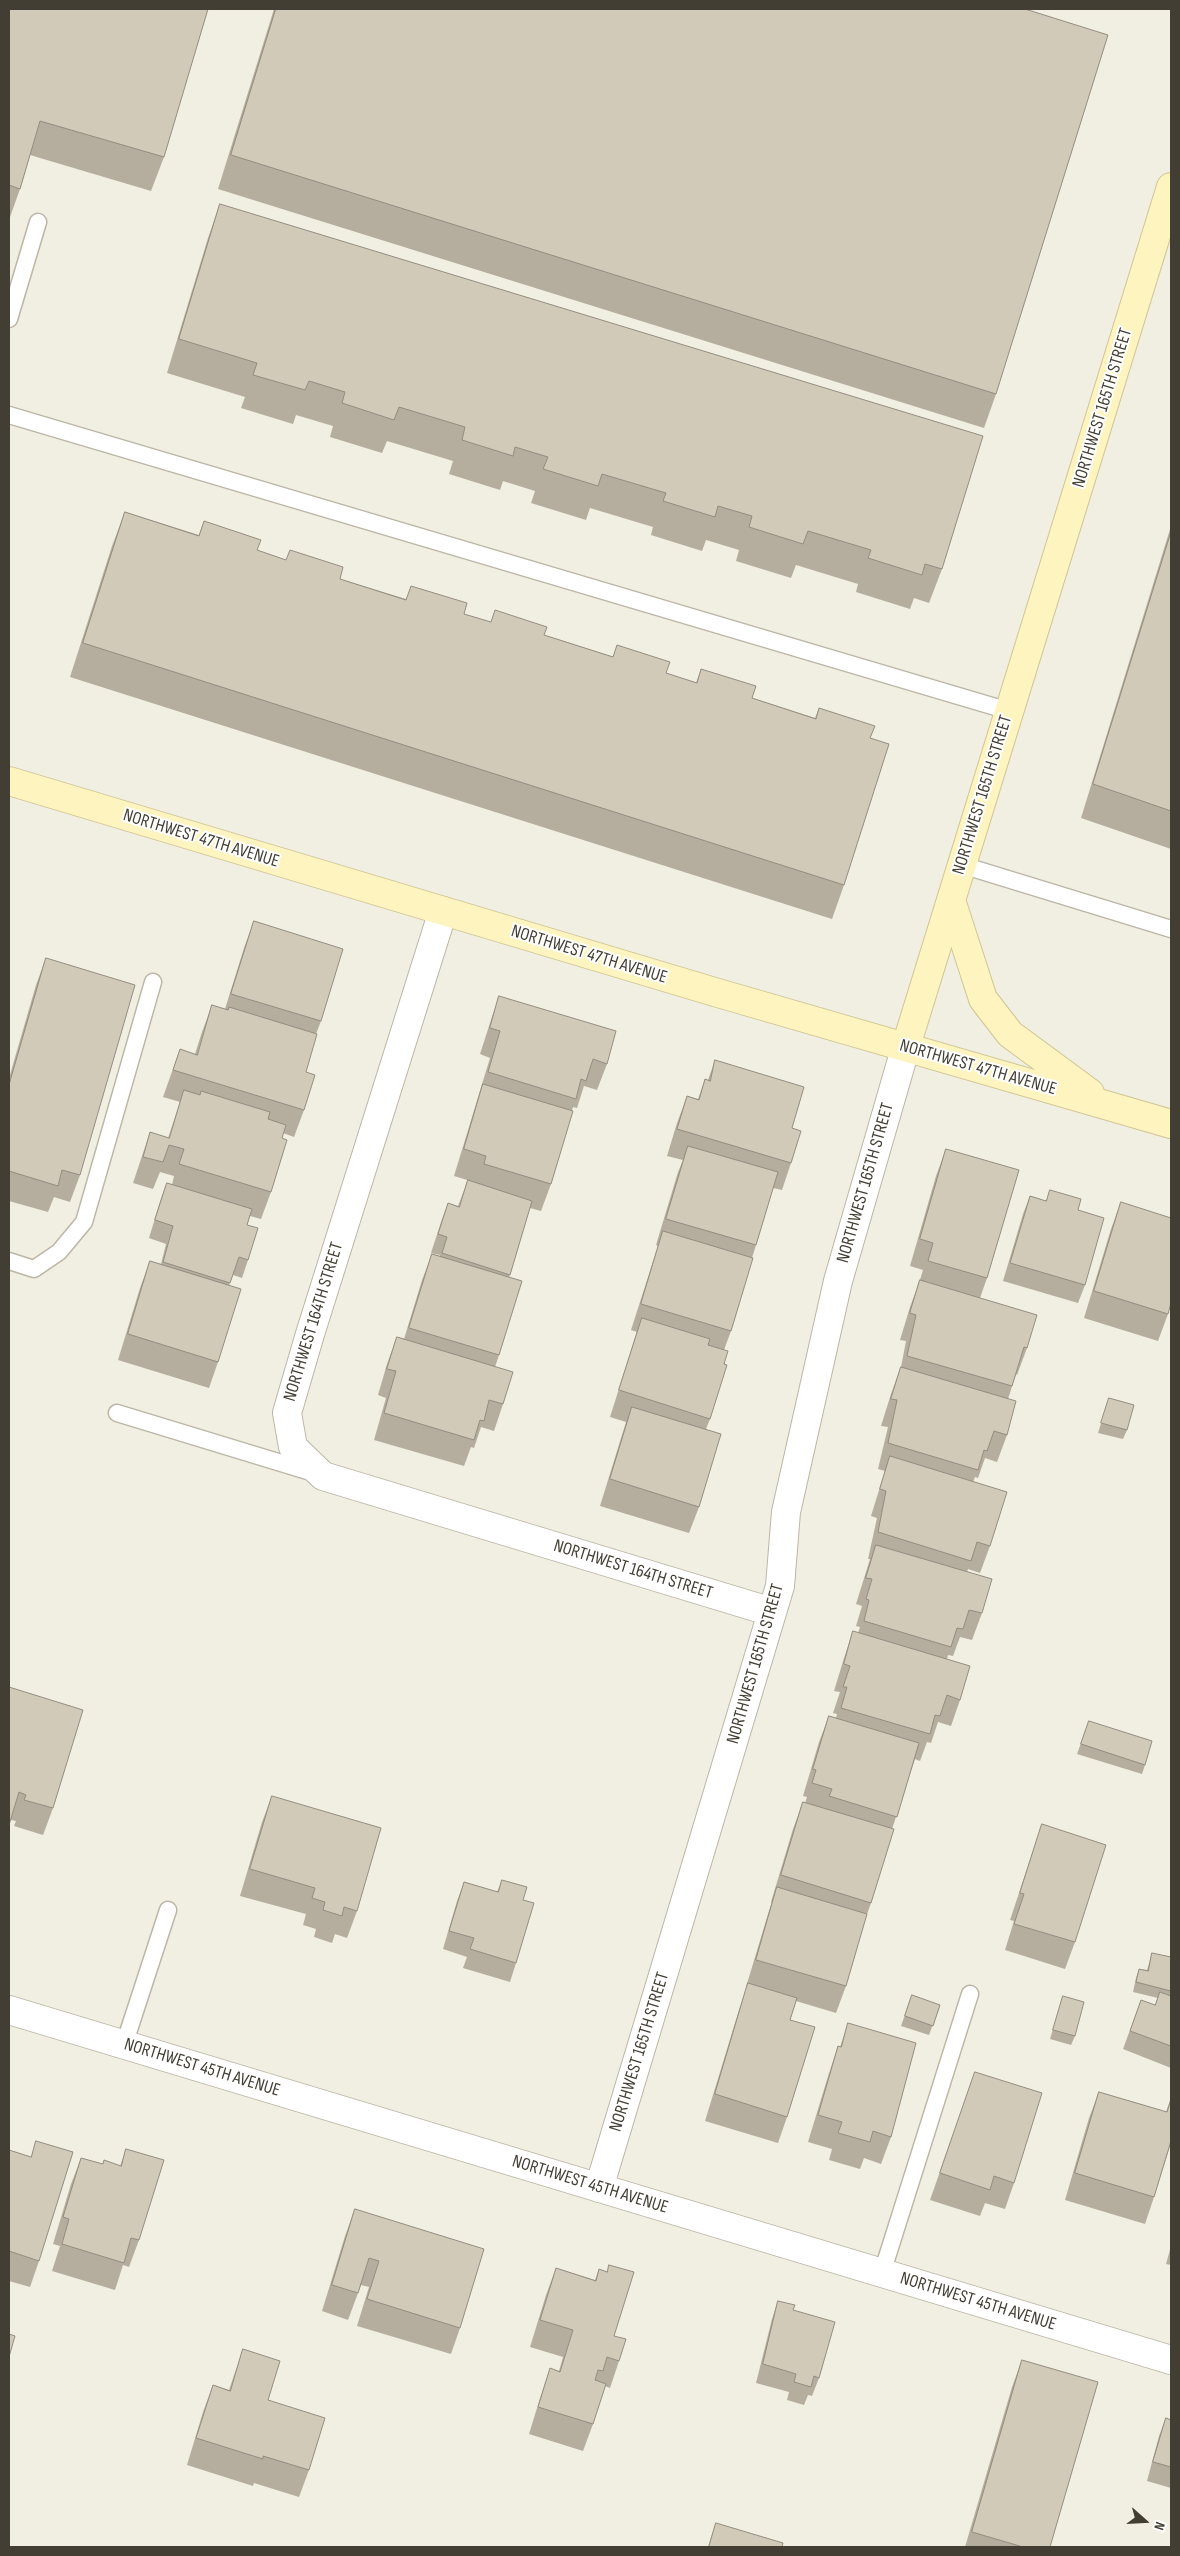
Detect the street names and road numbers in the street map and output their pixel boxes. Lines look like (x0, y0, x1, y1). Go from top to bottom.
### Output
street label: NORTHWEST 165TH STREET (1068, 326, 1138, 490)
street label: NORTHWEST 165TH STREET (948, 713, 1018, 877)
street label: NORTHWEST 47TH AVENUE (120, 805, 282, 873)
street label: NORTHWEST 47TH AVENUE (508, 921, 670, 989)
street label: NORTHWEST 47TH AVENUE (897, 1035, 1059, 1101)
street label: NORTHWEST 165TH STREET (833, 1100, 899, 1266)
street label: NORTHWEST 164TH STREET (280, 1240, 348, 1404)
street label: NORTHWEST 164TH STREET (551, 1536, 715, 1604)
street label: NORTHWEST 165TH STREET (723, 1581, 789, 1747)
street label: NORTHWEST 165TH STREET (605, 1970, 675, 2134)
street label: NORTHWEST 45TH AVENUE (121, 2034, 283, 2102)
street label: NORTHWEST 45TH AVENUE (509, 2151, 671, 2219)
street label: NORTHWEST 45TH AVENUE (897, 2268, 1059, 2336)

